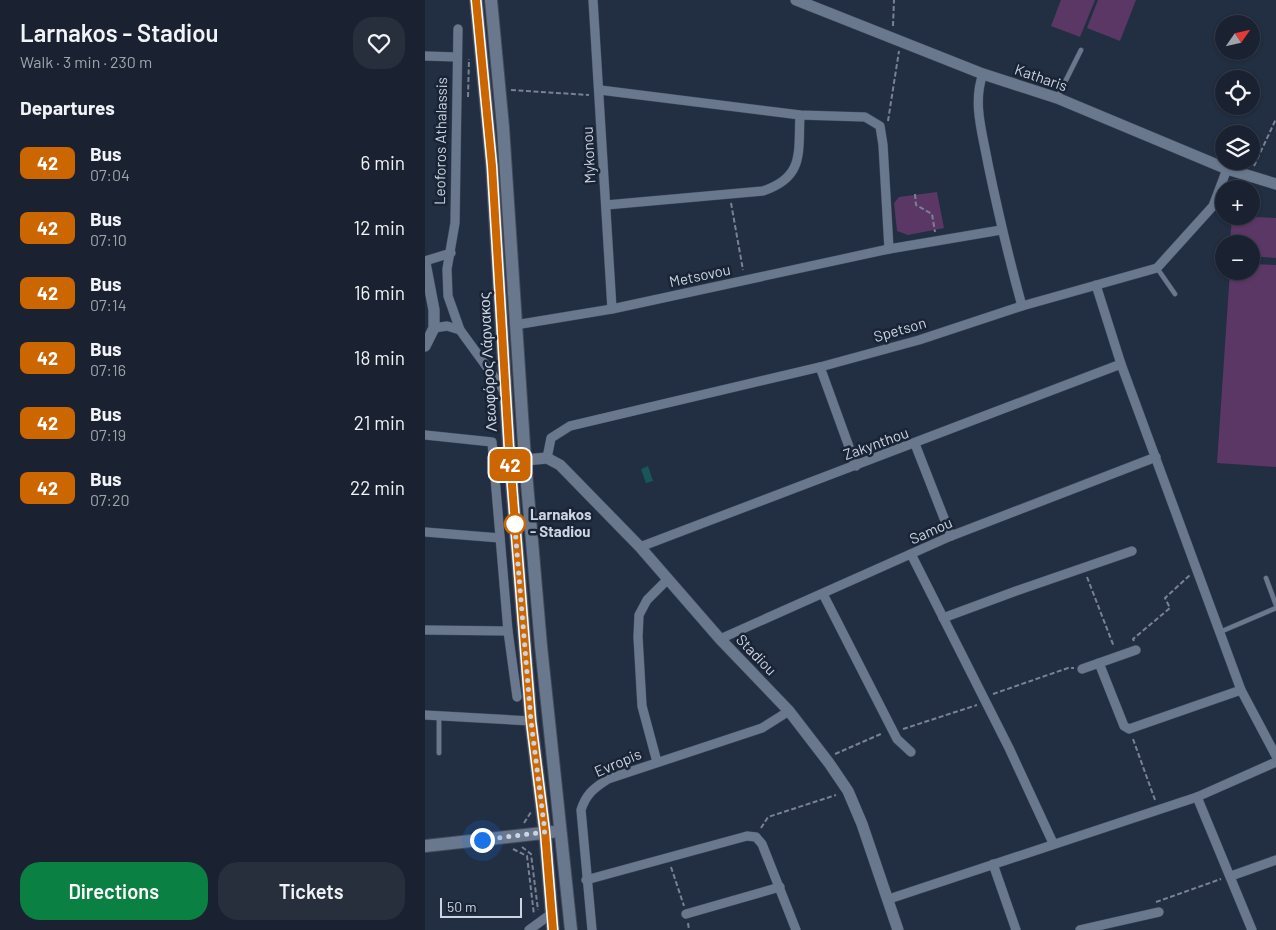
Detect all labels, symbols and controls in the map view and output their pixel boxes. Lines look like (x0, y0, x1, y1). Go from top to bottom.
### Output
north arrow (1215, 15, 1260, 60)
map controls (1215, 15, 1260, 280)
button: heart (353, 17, 405, 69)
text: Larnakos - Stadiou (20, 18, 219, 47)
text: Walk · 3 min · 230 m (20, 52, 152, 71)
street label: Katharis (1013, 60, 1070, 94)
button: locate (1215, 70, 1260, 115)
street label: Leoforos Athalassis (430, 77, 450, 205)
text: Departures (20, 96, 115, 119)
button: layers (1215, 125, 1260, 170)
street label: Mykonou (578, 126, 598, 184)
text: Bus (90, 142, 122, 165)
text: 6 min (361, 151, 405, 174)
text: 42 (37, 152, 58, 174)
text: 07:04 (90, 165, 130, 184)
button: + (1215, 180, 1260, 225)
text: Bus (90, 207, 122, 230)
text: 12 min (354, 216, 405, 239)
text: 42 (37, 217, 58, 239)
text: 07:10 (90, 230, 127, 249)
button: − (1215, 235, 1260, 280)
street label: Metsovou (667, 260, 732, 290)
text: Bus (90, 272, 122, 295)
text: 16 min (354, 281, 405, 304)
text: 42 (37, 282, 58, 304)
street label: Λεωφόρος Λάρνακος (474, 292, 500, 432)
text: 07:14 (90, 295, 126, 314)
street label: Spetson (871, 313, 928, 345)
text: Bus (90, 337, 122, 360)
text: 18 min (354, 346, 405, 369)
text: 42 (37, 347, 58, 369)
text: 07:16 (90, 360, 126, 379)
text: Bus (90, 402, 122, 425)
text: 21 min (354, 411, 405, 434)
text: 42 (37, 412, 58, 434)
street label: Zakynthou (841, 423, 911, 463)
text: 07:19 (90, 425, 126, 444)
line badge: 42 (487, 449, 533, 481)
text: 42 (500, 454, 520, 476)
text: Bus (90, 467, 122, 490)
text: 22 min (350, 476, 405, 499)
text: 42 (37, 477, 58, 499)
text: 07:20 (90, 490, 130, 509)
place label: Larnakos - Stadiou (530, 505, 592, 540)
marker: Larnakos - Stadiou (504, 513, 526, 535)
street label: Samou (906, 513, 955, 547)
street label: Stadiou (733, 630, 781, 679)
street label: Evropis (591, 744, 644, 780)
your location (470, 828, 495, 853)
button: Directions (20, 862, 208, 920)
button: Tickets (218, 862, 405, 920)
scale bar (440, 895, 523, 918)
text: 50 m (447, 898, 476, 915)

